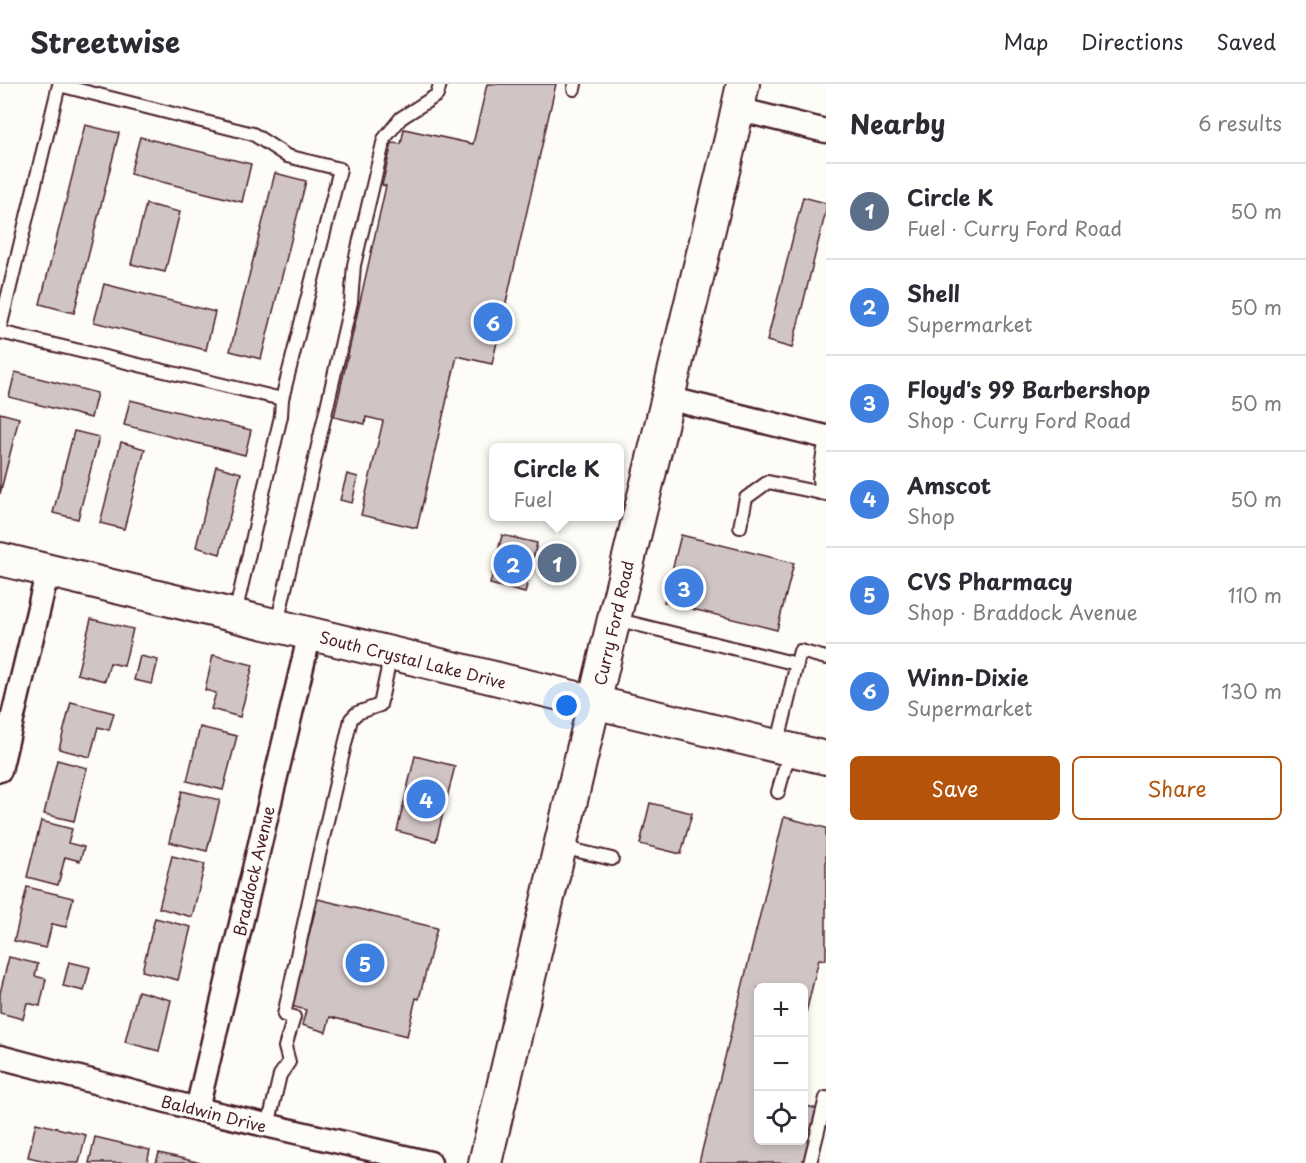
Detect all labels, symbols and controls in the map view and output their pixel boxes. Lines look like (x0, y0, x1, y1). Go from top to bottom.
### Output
text: Streetwise (30, 20, 180, 63)
text: Map (1003, 25, 1048, 57)
text: Directions (1081, 25, 1183, 57)
text: Saved (1216, 25, 1276, 57)
text: Nearby (850, 104, 945, 143)
text: 6 results (1198, 108, 1282, 138)
text: Circle K (907, 180, 993, 213)
text: 1 (865, 196, 874, 226)
text: 50 m (1230, 196, 1282, 226)
text: Fuel · Curry Ford Road (907, 213, 1122, 243)
text: Shell (907, 276, 960, 309)
text: 2 (862, 292, 877, 322)
text: 50 m (1230, 292, 1282, 322)
pin: 6 (474, 300, 512, 344)
text: Supermarket (907, 309, 1033, 339)
text: Floyd's 99 Barbershop (907, 372, 1150, 405)
text: 3 (863, 388, 876, 418)
text: 50 m (1230, 388, 1282, 418)
text: Shop · Curry Ford Road (907, 405, 1131, 435)
popup (489, 443, 624, 521)
text: Circle K (513, 451, 600, 484)
text: Amscot (907, 468, 991, 501)
text: Fuel (513, 484, 553, 514)
text: 4 (863, 484, 876, 514)
text: 50 m (1230, 484, 1282, 514)
text: Shop (907, 501, 955, 531)
pin: 1 (538, 540, 576, 586)
pin: 2 (494, 542, 532, 586)
street label: Curry Ford Road (587, 558, 639, 688)
text: CVS Pharmacy (907, 564, 1073, 597)
pin: 3 (664, 566, 704, 610)
text: 5 (863, 580, 876, 610)
text: 110 m (1228, 580, 1282, 610)
text: Shop · Braddock Avenue (907, 597, 1138, 627)
street label: South Crystal Lake Drive (317, 624, 509, 694)
text: Winn-Dixie (907, 660, 1029, 693)
text: 6 (862, 676, 877, 706)
text: 130 m (1222, 676, 1282, 706)
your location (552, 691, 581, 720)
text: Supermarket (907, 693, 1033, 723)
button: Save (850, 756, 1060, 820)
button: Share (1072, 756, 1282, 820)
pin: 4 (406, 776, 446, 822)
street label: Braddock Avenue (226, 803, 280, 938)
pin: 5 (346, 940, 385, 986)
map controls (754, 983, 808, 1145)
button: + (754, 983, 808, 1037)
button: − (754, 1037, 808, 1091)
street label: Baldwin Drive (159, 1088, 269, 1138)
button: locate (754, 1091, 808, 1145)

